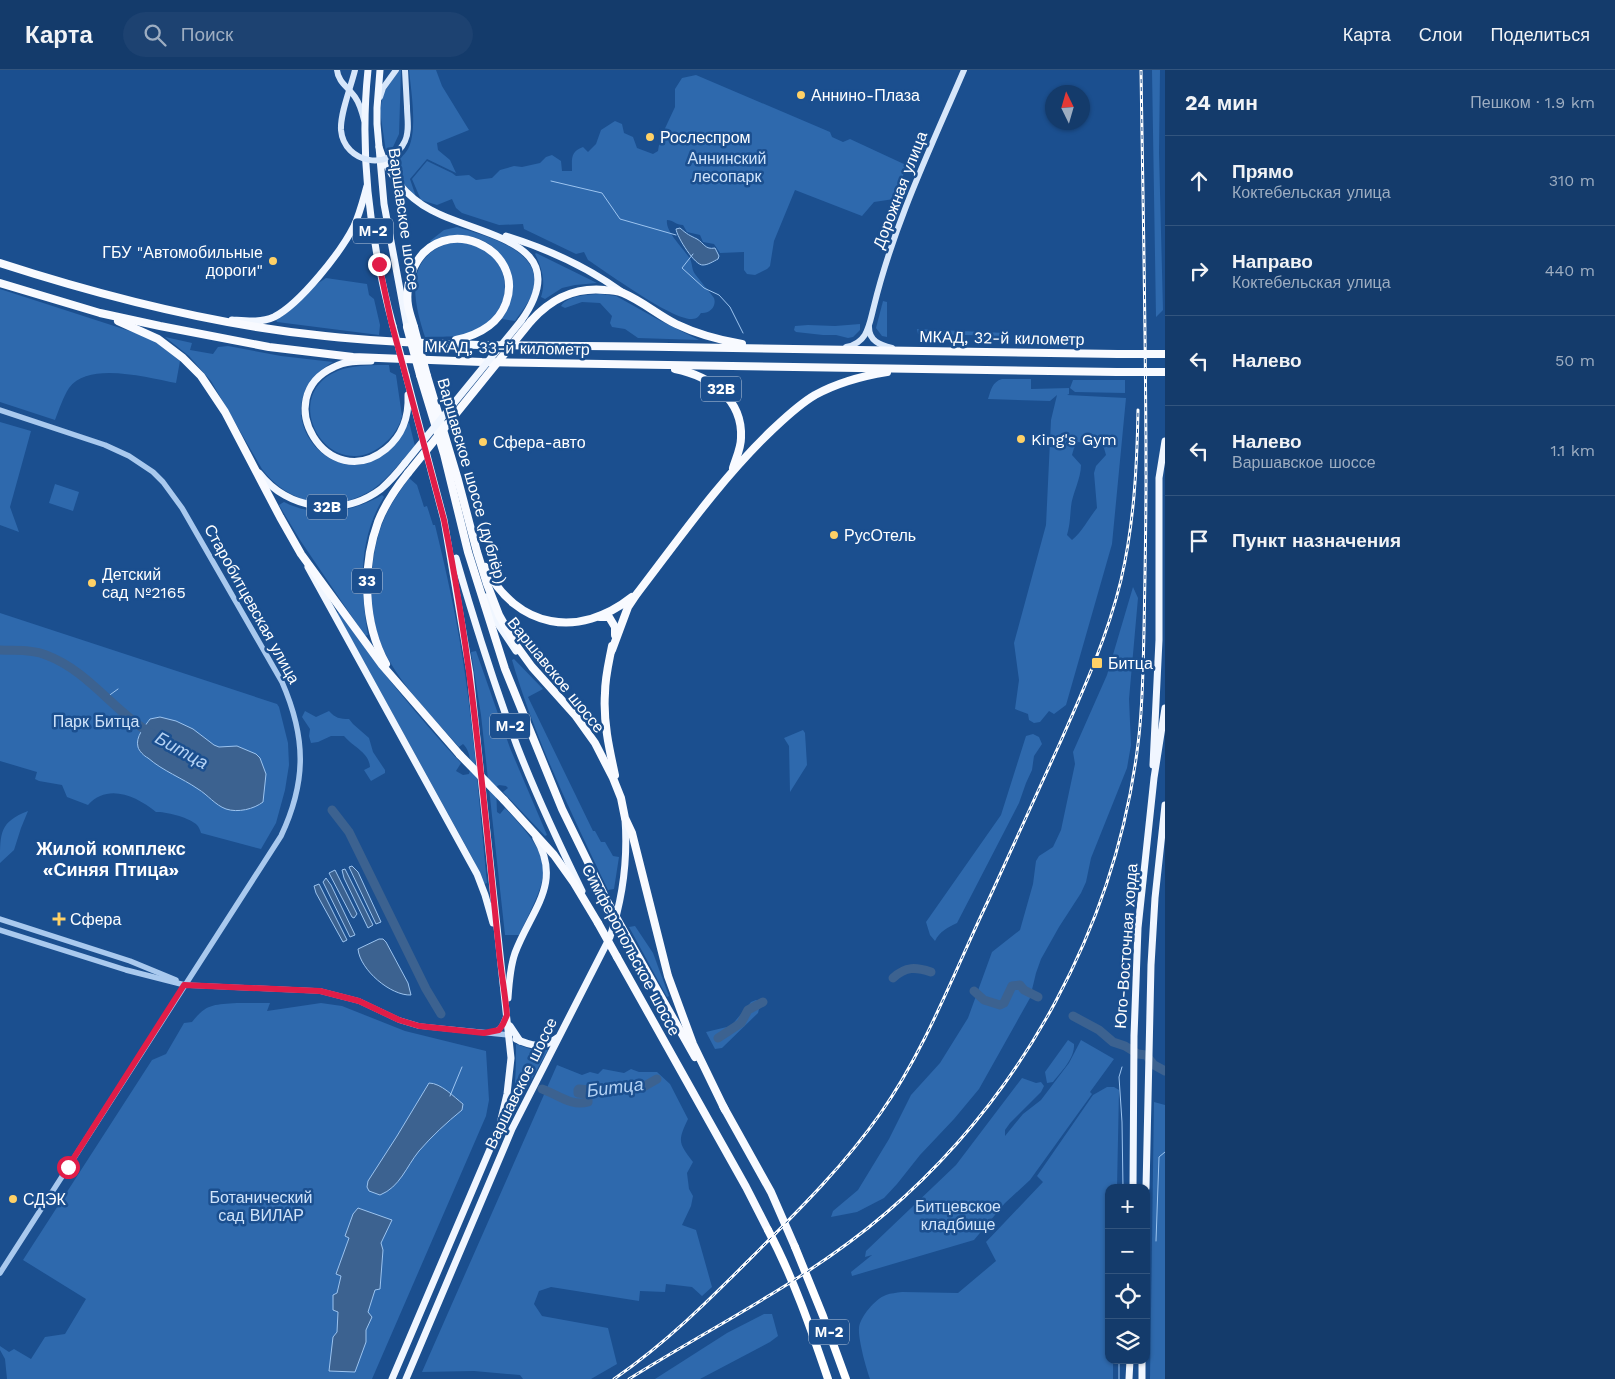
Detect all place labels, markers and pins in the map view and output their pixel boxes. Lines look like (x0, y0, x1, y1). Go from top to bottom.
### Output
place label: Аннино-Плаза (811, 86, 920, 105)
marker: Аннино-Плаза (795, 89, 807, 101)
place label: Рослеспром (660, 128, 751, 147)
marker: Рослеспром (644, 131, 656, 143)
place label: ГБУ "Автомобильные дороги" (102, 243, 263, 280)
marker: ГБУ "Автомобильные дороги" (267, 255, 279, 267)
place label: King's Gym (1031, 430, 1117, 449)
place label: Сфера-авто (493, 433, 586, 452)
marker: King's Gym (1015, 433, 1027, 445)
marker: Сфера-авто (477, 436, 489, 448)
place label: РусОтель (844, 526, 916, 545)
marker: РусОтель (828, 529, 840, 541)
place label: Детский сад №2165 (102, 565, 186, 602)
marker: Детский сад №2165 (86, 577, 98, 589)
place label: Битца (1108, 654, 1153, 673)
marker: Битца (1090, 656, 1104, 670)
place label: Сфера (70, 910, 122, 929)
marker: Сфера (52, 912, 66, 926)
place label: СДЭК (23, 1190, 67, 1209)
marker: СДЭК (7, 1193, 19, 1205)

